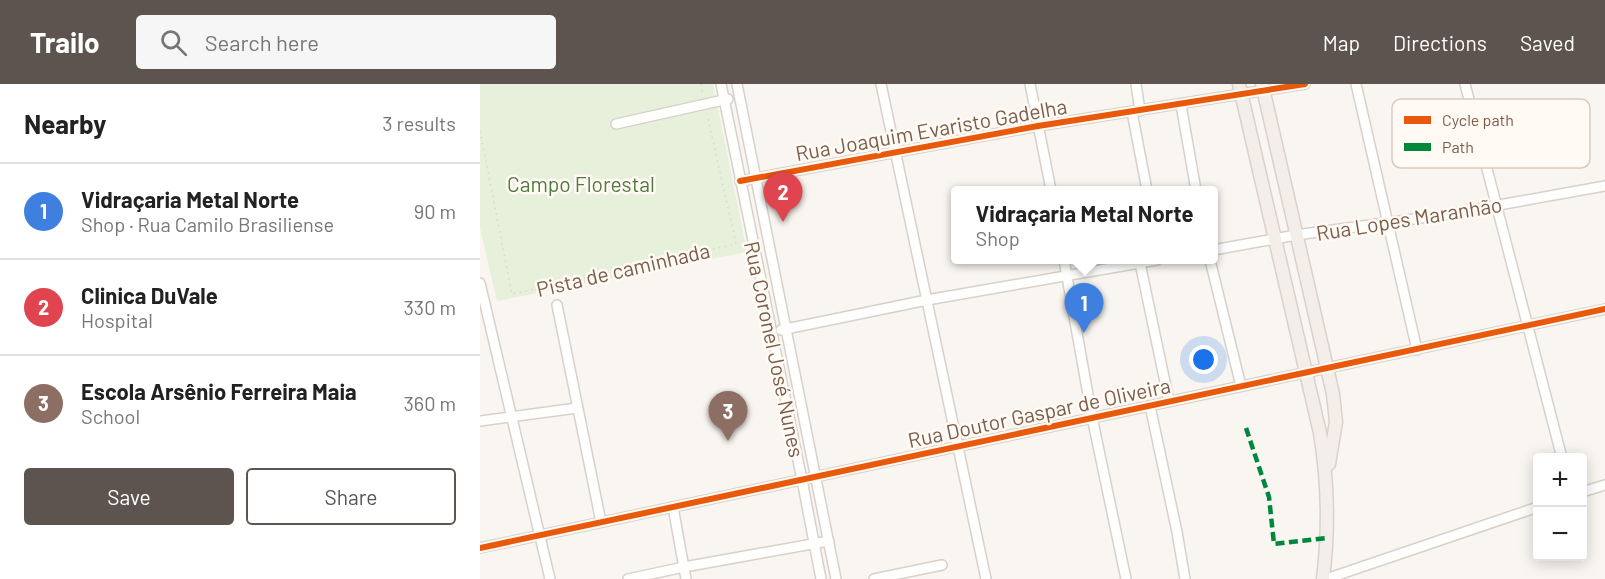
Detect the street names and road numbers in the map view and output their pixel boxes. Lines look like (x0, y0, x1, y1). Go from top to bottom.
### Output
street label: Rua Joaquim Evaristo Gadelha (793, 93, 1069, 165)
street label: Rua Lopes Maranhão (1314, 191, 1504, 245)
street label: Pista de caminhada (534, 237, 712, 301)
street label: Rua Coronel José Nunes (740, 239, 810, 459)
street label: Rua Doutor Gaspar de Oliveira (905, 372, 1173, 452)

